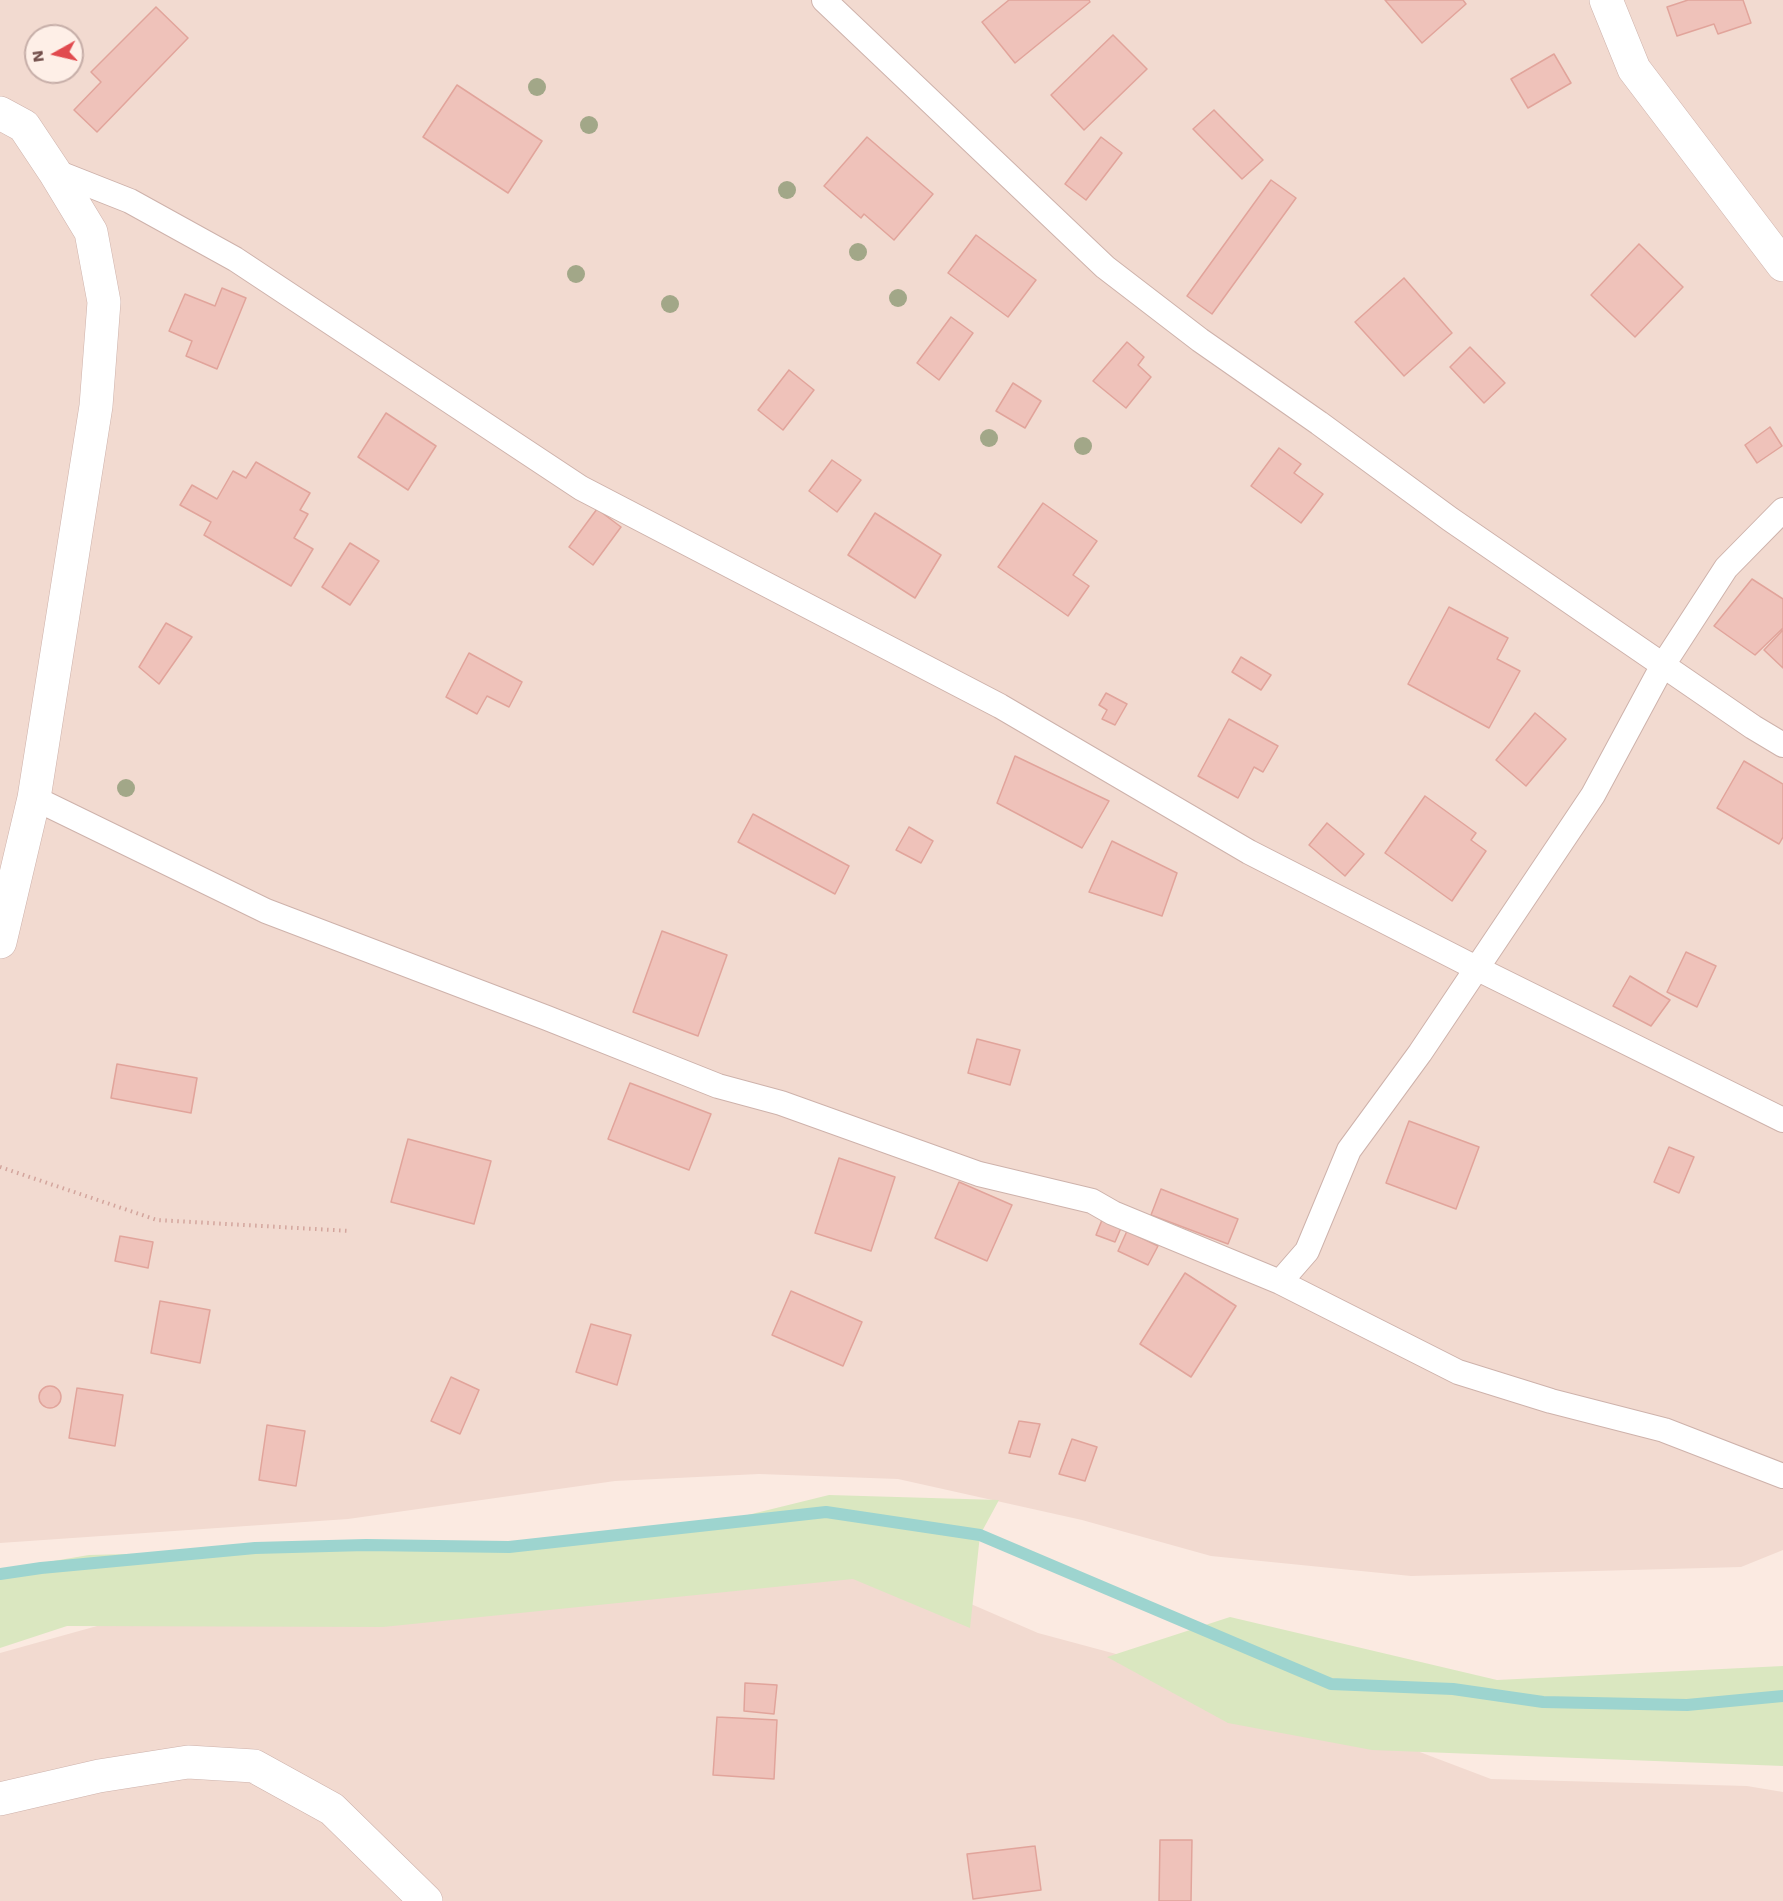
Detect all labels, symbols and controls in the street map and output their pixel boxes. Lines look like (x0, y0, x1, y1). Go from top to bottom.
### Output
north arrow (24, 24, 84, 84)
text: N (27, 49, 48, 63)

